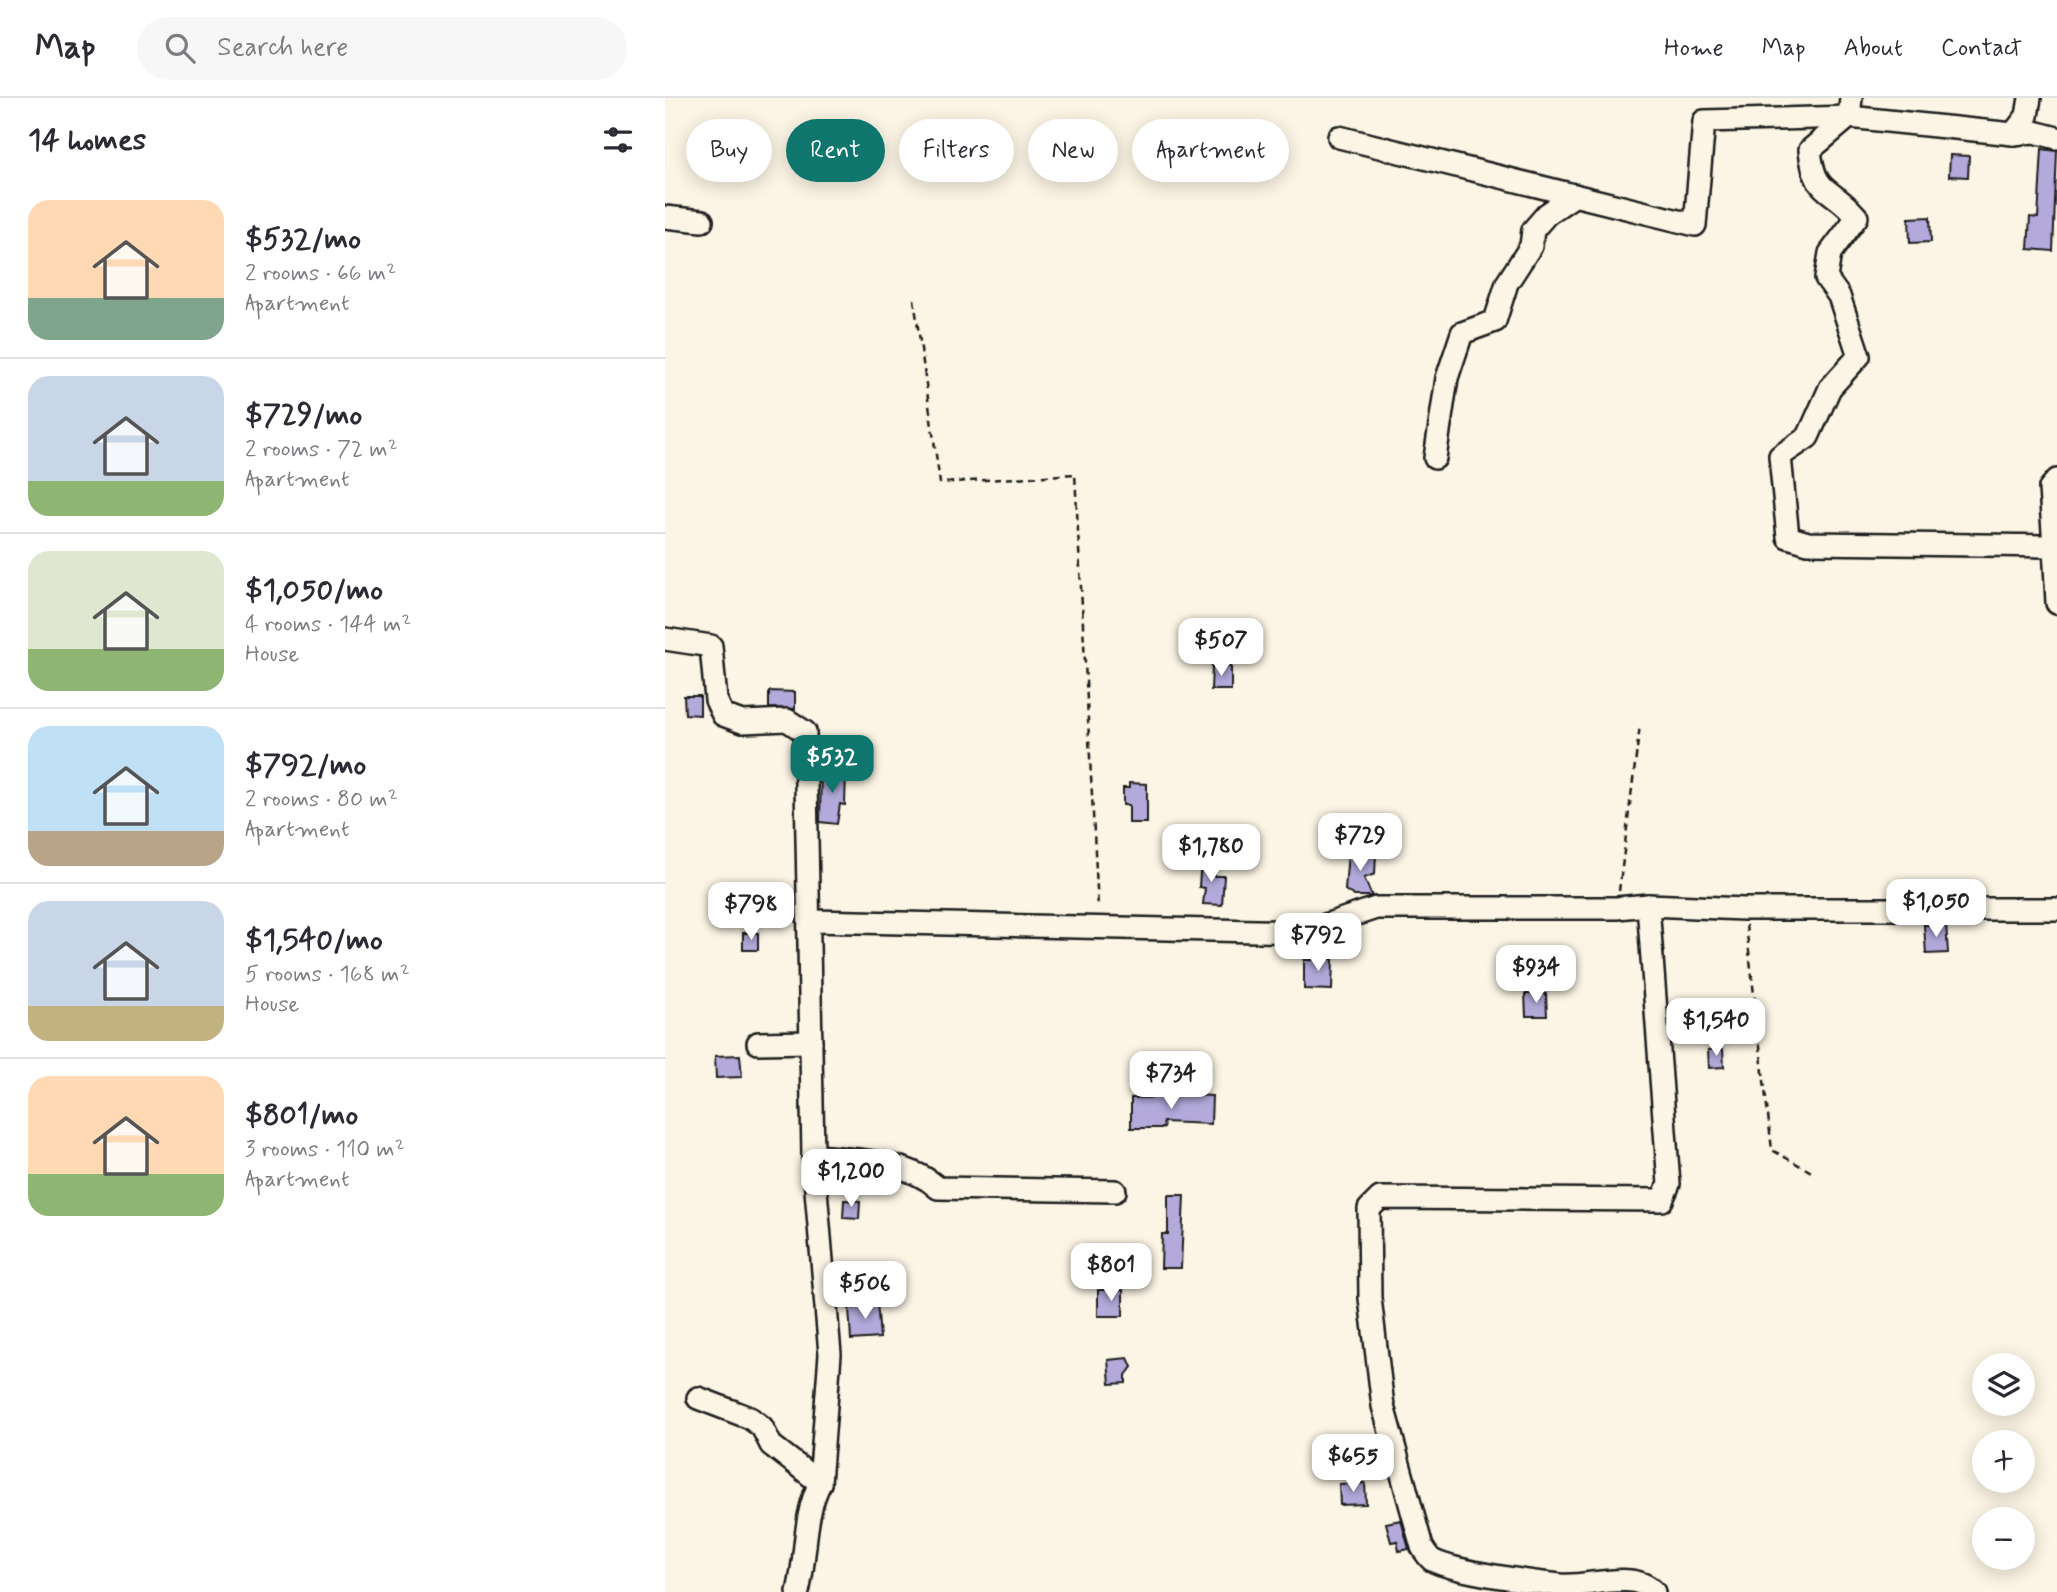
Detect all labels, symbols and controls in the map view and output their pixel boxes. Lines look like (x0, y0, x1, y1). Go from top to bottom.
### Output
search box (137, 17, 627, 80)
text: Map (35, 26, 95, 70)
icon: search (161, 29, 199, 67)
text: Search here (217, 31, 348, 65)
text: Home (1664, 33, 1724, 64)
text: Map (1762, 33, 1806, 64)
text: About (1844, 33, 1903, 64)
text: Contact (1941, 33, 2022, 64)
chip: Buy (686, 119, 772, 182)
chip: Rent (786, 119, 885, 182)
chip: Filters (899, 119, 1014, 182)
chip: New (1028, 119, 1118, 182)
chip: Apartment (1132, 119, 1289, 182)
text: 14 homes (28, 121, 146, 160)
icon: filters (599, 121, 637, 159)
text: $532/mo (245, 220, 361, 259)
icon: home (84, 228, 168, 312)
text: 2 rooms · 66 m² (245, 259, 396, 289)
text: Apartment (245, 289, 350, 319)
text: $729/mo (245, 396, 362, 435)
icon: home (84, 404, 168, 488)
text: 2 rooms · 72 m² (245, 435, 398, 465)
text: Apartment (245, 465, 350, 495)
text: $1,050/mo (245, 571, 383, 610)
icon: home (84, 579, 168, 663)
text: 4 rooms · 144 m² (245, 610, 412, 640)
pin: $507 (1180, 618, 1262, 678)
text: $507 (1194, 626, 1248, 656)
text: House (245, 640, 299, 670)
pin: $532 (791, 736, 873, 795)
text: $532 (807, 743, 857, 773)
text: $792/mo (245, 746, 366, 785)
icon: home (84, 754, 168, 838)
text: 2 rooms · 80 m² (245, 785, 398, 815)
pin: $729 (1319, 814, 1401, 873)
text: Apartment (245, 815, 350, 845)
text: $729 (1334, 821, 1386, 851)
pin: $1,780 (1154, 824, 1268, 884)
text: $1,780 (1178, 832, 1244, 862)
pin: $1,050 (1879, 880, 1993, 939)
pin: $798 (710, 882, 792, 942)
text: $1,050 (1902, 887, 1970, 917)
text: $798 (724, 890, 778, 920)
pin: $792 (1277, 914, 1359, 973)
text: $1,540/mo (245, 921, 383, 960)
text: $792 (1291, 921, 1345, 951)
icon: home (84, 929, 168, 1013)
pin: $934 (1495, 946, 1577, 1005)
text: $934 (1512, 953, 1560, 983)
text: 5 rooms · 168 m² (245, 960, 410, 990)
text: House (245, 990, 299, 1020)
pin: $1,540 (1659, 998, 1773, 1058)
text: $1,540 (1682, 1006, 1750, 1036)
pin: $734 (1130, 1052, 1212, 1111)
text: $734 (1146, 1059, 1196, 1089)
text: $801/mo (245, 1096, 358, 1135)
icon: home (84, 1104, 168, 1188)
text: 3 rooms · 110 m² (245, 1135, 405, 1165)
pin: $1,200 (794, 1150, 908, 1209)
text: $1,200 (817, 1157, 885, 1187)
text: Apartment (245, 1165, 350, 1195)
pin: $801 (1070, 1244, 1152, 1303)
text: $801 (1087, 1251, 1135, 1281)
pin: $506 (824, 1262, 906, 1321)
text: $506 (839, 1269, 891, 1299)
map controls (1972, 1353, 2035, 1570)
button: layers (1972, 1353, 2035, 1416)
button: + (1972, 1430, 2035, 1493)
pin: $655 (1312, 1434, 1394, 1494)
text: $655 (1328, 1442, 1378, 1472)
button: − (1972, 1507, 2035, 1570)

